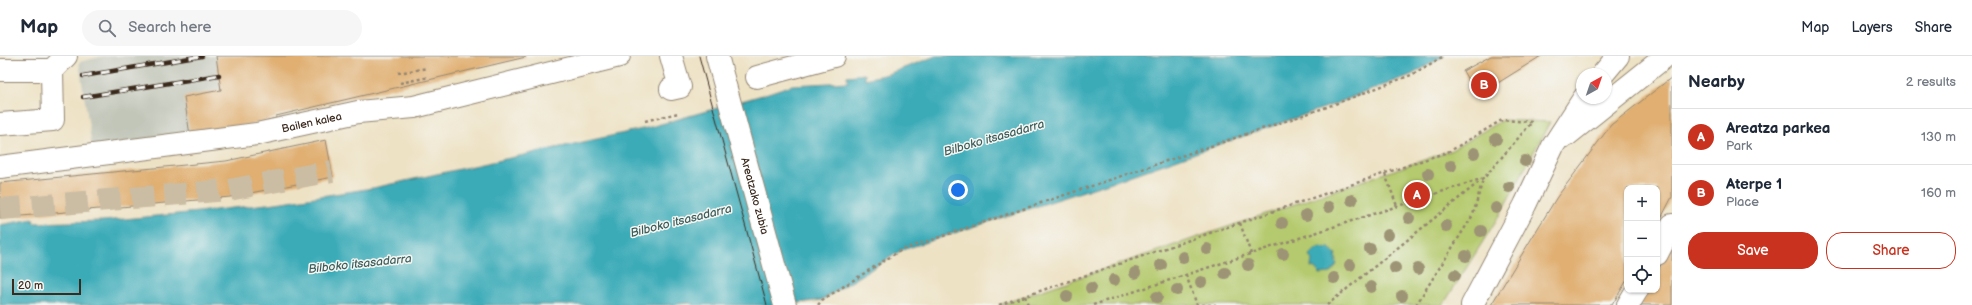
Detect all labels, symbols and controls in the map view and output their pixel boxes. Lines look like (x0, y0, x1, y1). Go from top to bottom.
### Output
search box (82, 10, 362, 46)
text: Map (20, 16, 58, 39)
icon: search (96, 17, 118, 39)
text: Search here (128, 18, 211, 37)
text: Map (1801, 19, 1829, 36)
text: Layers (1851, 19, 1893, 36)
text: Share (1915, 19, 1952, 36)
north arrow (1576, 68, 1612, 104)
pin: B (1471, 70, 1497, 100)
text: Nearby (1688, 72, 1745, 92)
text: 2 results (1906, 74, 1956, 90)
street label: Bailen kalea (280, 109, 343, 135)
water label: Bilboko itsasadarra (942, 116, 1046, 160)
text: Areatza parkea (1726, 119, 1830, 138)
text: A (1697, 129, 1705, 145)
text: 130 m (1921, 129, 1956, 145)
text: Park (1726, 138, 1752, 154)
street label: Areatzako zubia (739, 156, 772, 236)
text: Aterpe 1 (1726, 175, 1782, 194)
your location (948, 180, 968, 200)
pin: A (1404, 180, 1430, 210)
map controls (1624, 185, 1660, 293)
button: + (1624, 185, 1660, 221)
text: B (1696, 185, 1706, 201)
text: 160 m (1921, 185, 1956, 201)
text: Place (1726, 194, 1759, 210)
water label: Bilboko itsasadarra (629, 201, 733, 241)
button: − (1624, 221, 1660, 257)
button: Save (1688, 232, 1818, 269)
button: Share (1826, 232, 1956, 269)
water label: Bilboko itsasadarra (308, 251, 413, 277)
button: locate (1624, 257, 1660, 293)
scale bar (12, 277, 81, 296)
text: 20 m (18, 279, 43, 292)

